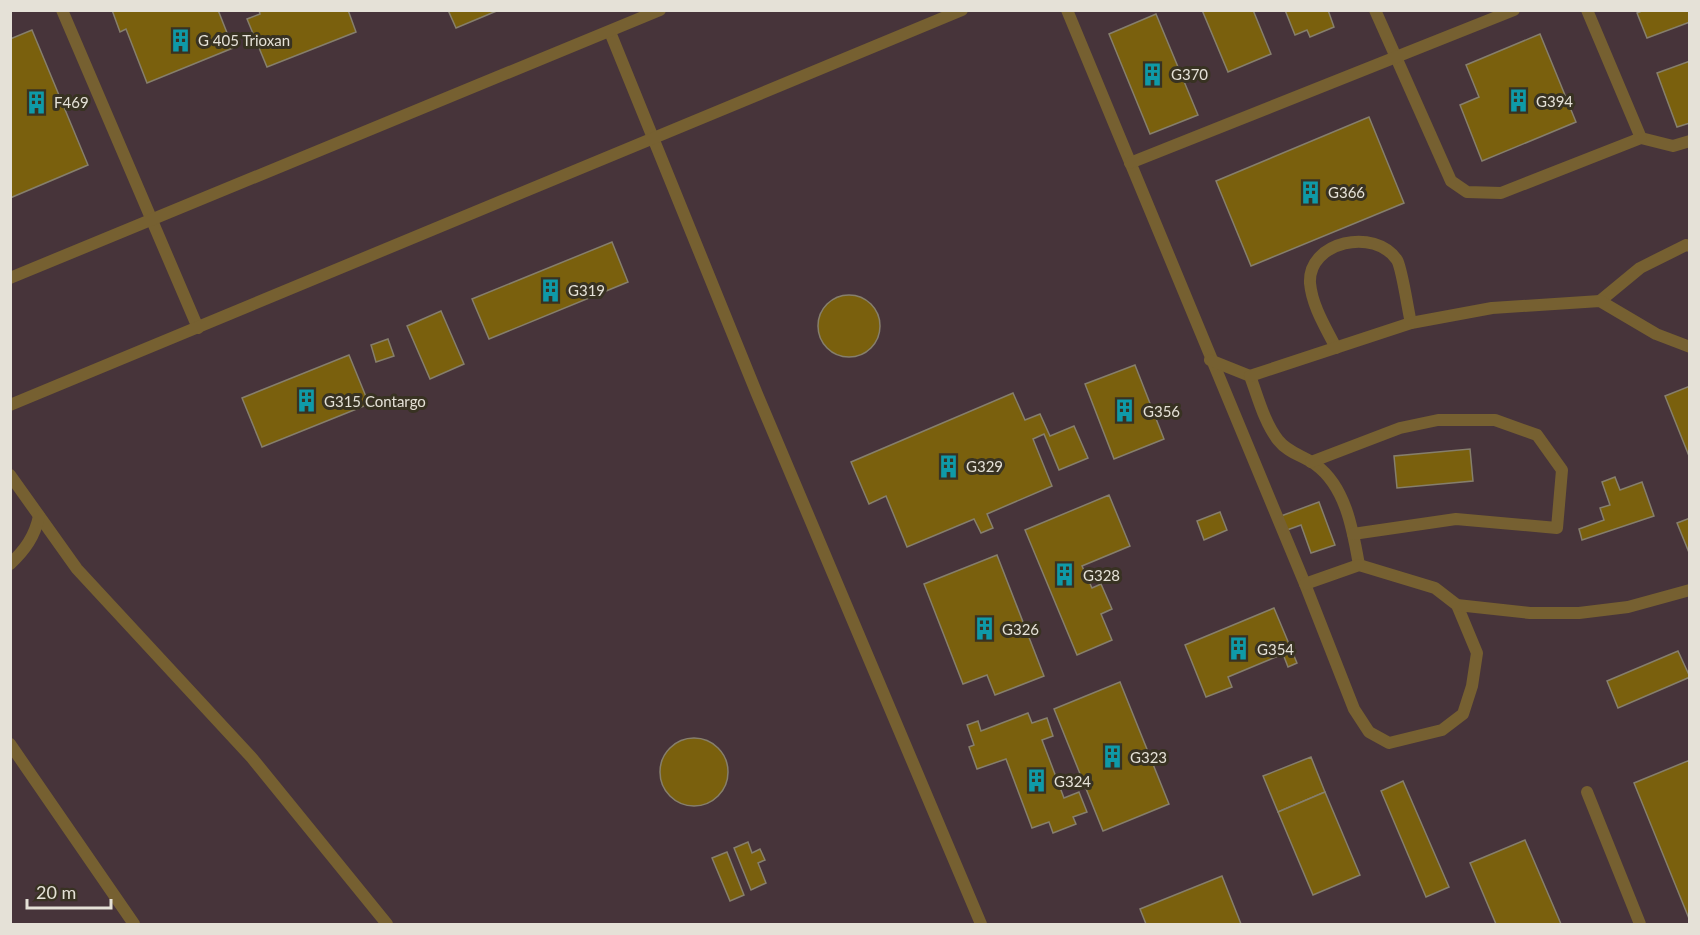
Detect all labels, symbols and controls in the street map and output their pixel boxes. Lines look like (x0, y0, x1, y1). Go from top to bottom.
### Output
building icon: G 405 Trioxan (167, 27, 193, 53)
place label: G 405 Trioxan (198, 31, 290, 49)
building icon: G370 (1140, 61, 1166, 87)
place label: G370 (1171, 65, 1208, 83)
building icon: G394 (1505, 88, 1531, 114)
building icon: F469 (23, 89, 49, 115)
place label: G394 (1536, 92, 1573, 110)
place label: F469 (54, 93, 89, 111)
building icon: G366 (1297, 179, 1323, 205)
place label: G366 (1328, 183, 1365, 201)
building icon: G319 (537, 277, 563, 303)
place label: G319 (568, 281, 605, 299)
building icon: G315 Contargo (293, 388, 319, 414)
place label: G315 Contargo (324, 392, 426, 410)
building icon: G356 (1112, 398, 1138, 424)
place label: G356 (1143, 402, 1180, 420)
building icon: G329 (935, 453, 961, 479)
place label: G329 (966, 457, 1003, 475)
building icon: G328 (1052, 562, 1078, 588)
place label: G328 (1083, 566, 1120, 584)
building icon: G326 (971, 616, 997, 642)
place label: G326 (1002, 620, 1039, 638)
building icon: G354 (1226, 636, 1252, 662)
place label: G354 (1257, 640, 1294, 658)
building icon: G323 (1099, 744, 1125, 770)
place label: G323 (1130, 748, 1167, 766)
building icon: G324 (1023, 768, 1049, 794)
place label: G324 (1054, 772, 1091, 790)
scale bar (27, 872, 111, 910)
text: 20 m (36, 881, 76, 903)

